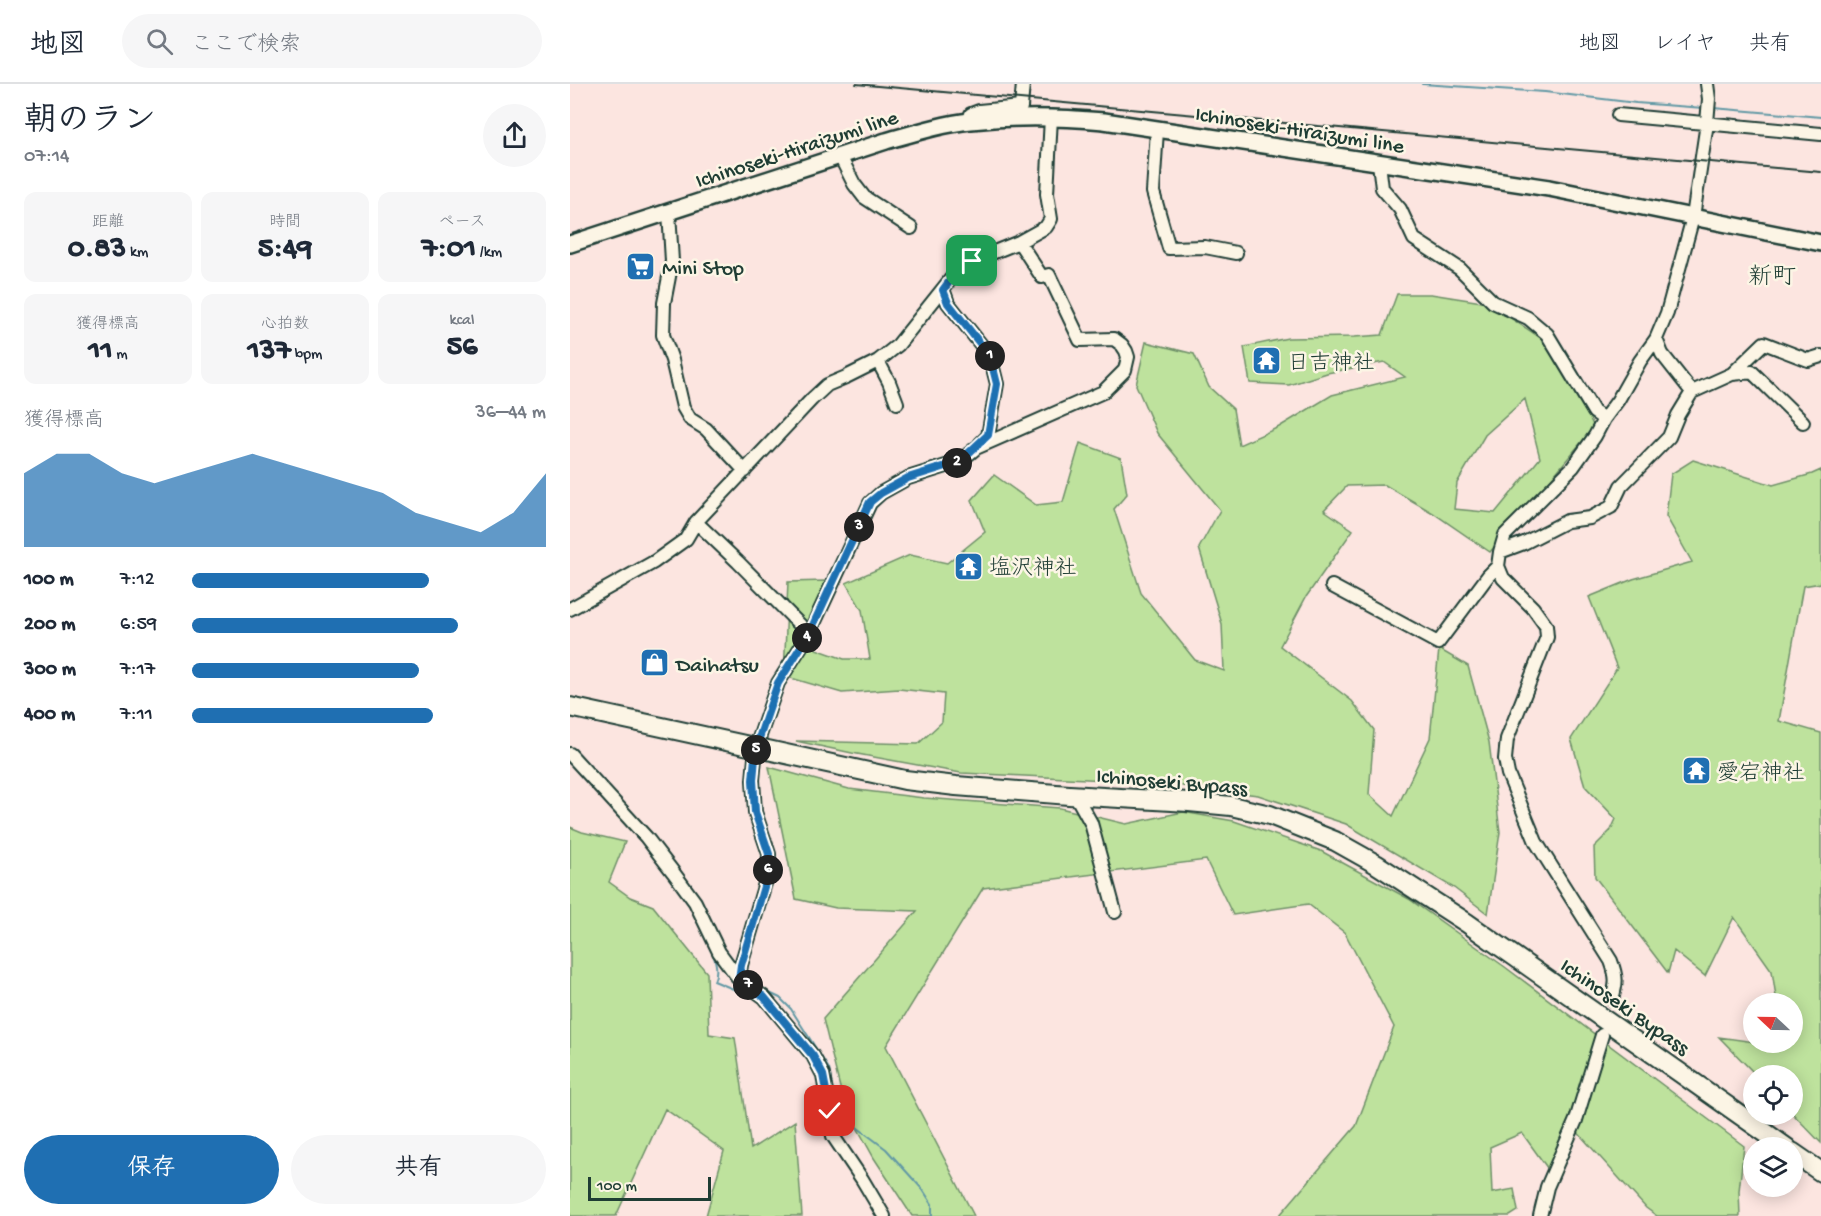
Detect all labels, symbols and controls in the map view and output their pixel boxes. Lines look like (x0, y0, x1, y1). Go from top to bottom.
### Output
search box (122, 14, 542, 68)
icon: search (143, 25, 176, 58)
text: 地図 (30, 30, 86, 63)
text: ここで検索 (191, 33, 301, 59)
text: 地図 (1579, 33, 1621, 58)
text: レイヤ (1654, 33, 1716, 58)
text: 共有 (1749, 33, 1791, 58)
street label: Ichinoseki-Hiraizumi line (1193, 103, 1406, 161)
text: 朝のラン (24, 104, 156, 142)
button: share (483, 104, 546, 167)
street label: Ichinoseki-Hiraizumi line (693, 106, 902, 196)
text: 07:14 (24, 146, 70, 169)
text: 距離 (92, 214, 124, 233)
text: 時間 (269, 214, 301, 233)
text: ペース (438, 214, 486, 233)
text: 0.83 (68, 233, 126, 268)
text: 5:49 (258, 233, 312, 268)
text: 7:01 (422, 233, 476, 268)
pin (946, 235, 997, 286)
text: km (126, 244, 148, 263)
text: /km (476, 244, 502, 263)
icon: arrive (955, 244, 988, 277)
supermarket icon: Mini Stop (625, 250, 657, 282)
place label: Mini Stop (662, 257, 744, 283)
district label: 新町 (1748, 264, 1796, 293)
text: kcal (450, 312, 474, 331)
text: 獲得標高 (76, 316, 140, 335)
text: 心拍数 (261, 316, 309, 335)
text: 56 (447, 331, 477, 366)
text: 11 (88, 335, 113, 370)
text: 137 (248, 335, 291, 370)
pin: 1 (975, 341, 1005, 371)
temple icon: 日吉神社 (1250, 345, 1282, 377)
text: m (113, 346, 128, 365)
text: bpm (291, 346, 322, 365)
text: 1 (987, 346, 993, 365)
place label: 日吉神社 (1287, 351, 1375, 378)
text: 36–44 m (475, 402, 546, 425)
text: 獲得標高 (24, 410, 104, 433)
pin: 2 (942, 448, 972, 478)
text: 2 (953, 453, 961, 472)
pin: 3 (844, 512, 874, 542)
text: 3 (855, 517, 863, 536)
temple icon: 塩沢神社 (952, 550, 984, 582)
place label: 塩沢神社 (989, 555, 1077, 583)
text: 100 m (24, 569, 74, 592)
text: 7:12 (120, 569, 155, 592)
text: 200 m (24, 614, 75, 637)
text: 6:59 (120, 614, 157, 637)
pin: 4 (792, 623, 822, 653)
text: 4 (803, 628, 811, 647)
shop icon: Daihatsu (639, 647, 671, 679)
place label: Daihatsu (674, 654, 759, 680)
text: 300 m (24, 659, 76, 682)
text: 7:17 (120, 659, 155, 682)
text: 400 m (24, 704, 75, 727)
text: 7:11 (120, 704, 153, 727)
pin: 5 (741, 735, 771, 765)
text: 5 (752, 740, 760, 759)
temple icon: 愛宕神社 (1680, 755, 1712, 787)
place label: 愛宕神社 (1717, 761, 1805, 788)
street label: Ichinoseki Bypass (1095, 764, 1249, 804)
pin: 6 (753, 855, 783, 885)
text: 6 (764, 860, 772, 879)
street label: Ichinoseki Bypass (1554, 954, 1694, 1063)
pin: 7 (733, 970, 763, 1000)
text: 7 (744, 975, 752, 994)
north arrow (1743, 993, 1803, 1053)
map controls (1743, 993, 1803, 1197)
button: locate (1743, 1065, 1803, 1125)
pin (804, 1085, 855, 1136)
icon: check (813, 1094, 846, 1127)
button: 保存 (24, 1135, 279, 1204)
button: 共有 (291, 1135, 546, 1204)
button: layers (1743, 1137, 1803, 1197)
scale bar (588, 1174, 711, 1202)
text: 100 m (597, 1178, 637, 1197)

